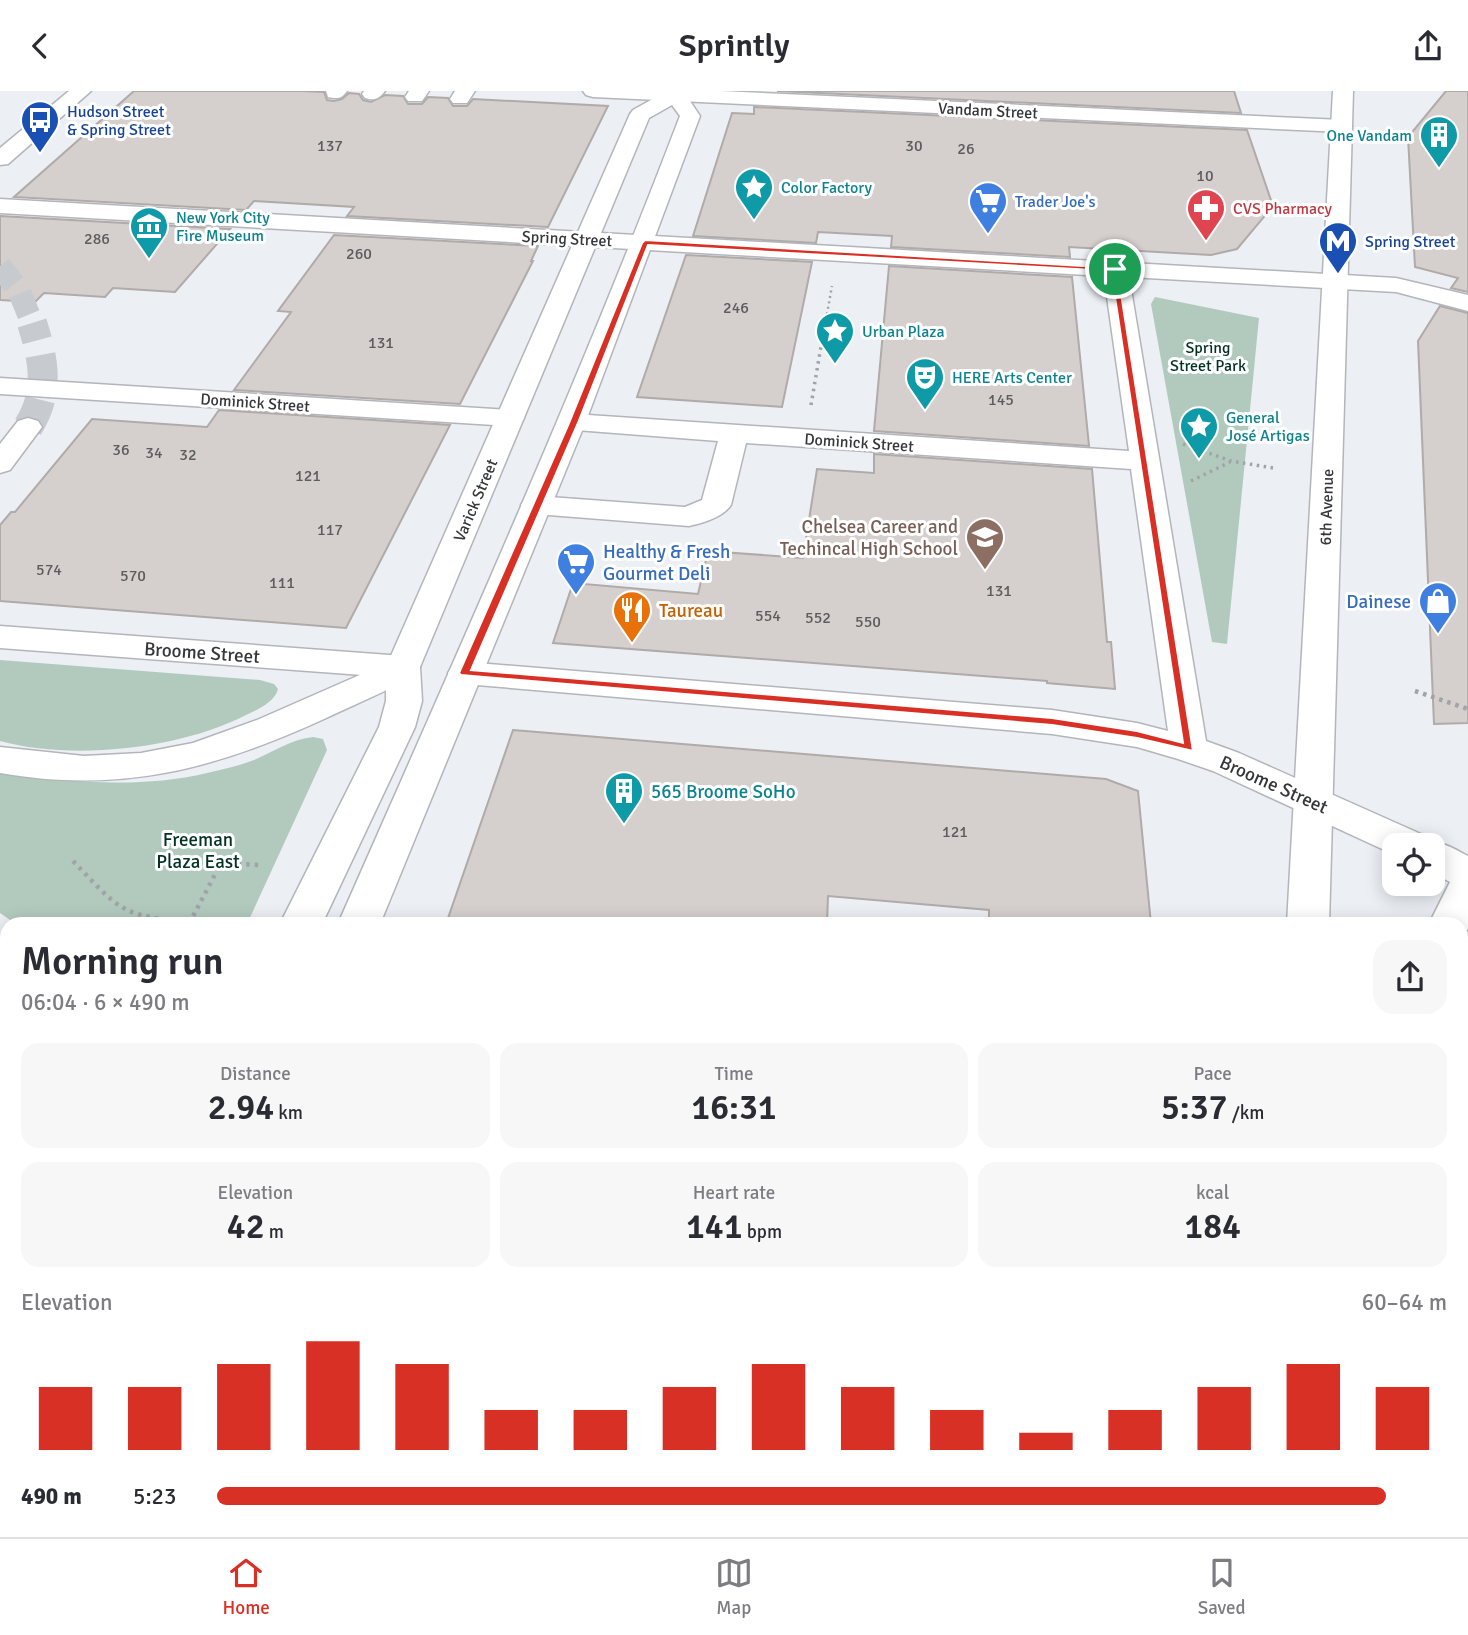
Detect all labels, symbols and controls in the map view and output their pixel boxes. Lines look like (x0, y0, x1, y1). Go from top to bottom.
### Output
text: Sprintly (679, 26, 789, 65)
icon: back (21, 27, 59, 65)
icon: share (1409, 27, 1447, 65)
street label: Vandam Street (938, 98, 1039, 124)
bus stop icon: Hudson Street & Spring Street (19, 99, 61, 154)
place label: Hudson Street & Spring Street (67, 102, 171, 140)
building icon: One Vandam (1418, 114, 1460, 169)
place label: One Vandam (1326, 126, 1412, 146)
house number: 137 (317, 136, 343, 156)
house number: 30 (905, 136, 923, 156)
house number: 26 (957, 139, 975, 159)
place icon: Color Factory (733, 166, 775, 221)
house number: 10 (1196, 166, 1214, 186)
place label: Color Factory (781, 178, 873, 198)
supermarket icon: Trader Joe's (967, 180, 1009, 235)
pharmacy icon: CVS Pharmacy (1185, 187, 1227, 242)
place label: Trader Joe's (1015, 192, 1096, 212)
place label: CVS Pharmacy (1233, 199, 1333, 219)
museum icon: New York City Fire Museum (128, 205, 170, 260)
place label: New York City Fire Museum (176, 208, 270, 246)
metro station icon: Spring Street (1317, 220, 1359, 275)
street label: Spring Street (521, 227, 613, 251)
house number: 286 (84, 229, 110, 249)
place label: Spring Street (1365, 232, 1456, 252)
pin (1085, 239, 1145, 299)
house number: 260 (346, 244, 372, 264)
icon: arrive (1096, 250, 1134, 288)
house number: 246 (723, 298, 749, 318)
place icon: Urban Plaza (814, 310, 856, 365)
place label: Urban Plaza (862, 322, 945, 342)
house number: 131 (368, 333, 394, 353)
park label: Spring Street Park (1170, 338, 1246, 376)
theatre icon: HERE Arts Center (904, 356, 946, 411)
place label: HERE Arts Center (952, 368, 1072, 388)
street label: Dominick Street (200, 389, 311, 417)
house number: 145 (988, 390, 1014, 410)
place icon: General José Artigas (1178, 405, 1220, 460)
place label: General José Artigas (1226, 408, 1310, 446)
street label: Dominick Street (804, 429, 915, 457)
house number: 36 (112, 440, 130, 460)
house number: 34 (145, 443, 163, 463)
house number: 32 (179, 445, 197, 465)
street label: Varick Street (450, 456, 502, 545)
house number: 121 (295, 466, 321, 486)
street label: 6th Avenue (1316, 468, 1338, 546)
place label: Chelsea Career and Techincal High School (780, 515, 958, 561)
school or university icon: Chelsea Career and Techincal High School (964, 516, 1006, 571)
house number: 117 (317, 520, 343, 540)
place label: Healthy & Fresh Gourmet Deli (603, 540, 730, 586)
supermarket icon: Healthy & Fresh Gourmet Deli (555, 541, 597, 596)
house number: 574 (36, 560, 62, 580)
house number: 570 (120, 566, 146, 586)
house number: 111 (269, 573, 295, 593)
shop icon: Dainese (1417, 580, 1459, 635)
house number: 131 (986, 581, 1012, 601)
restaurant icon: Taureau (611, 589, 653, 644)
place label: Dainese (1346, 590, 1411, 614)
place label: Taureau (659, 599, 723, 623)
house number: 554 (755, 606, 781, 626)
house number: 552 (805, 608, 831, 628)
house number: 550 (855, 612, 881, 632)
street label: Broome Street (143, 637, 261, 669)
street label: Broome Street (1216, 750, 1332, 820)
building icon: 565 Broome SoHo (603, 770, 645, 825)
place label: 565 Broome SoHo (651, 780, 796, 804)
house number: 121 (942, 822, 968, 842)
park label: Freeman Plaza East (156, 828, 240, 874)
map controls (1382, 833, 1445, 896)
button: locate (1382, 833, 1445, 896)
text: Morning run (21, 938, 224, 985)
button: share (1373, 940, 1447, 1014)
text: 06:04 · 6 × 490 m (21, 988, 190, 1017)
text: Distance (220, 1062, 291, 1086)
text: Time (714, 1062, 754, 1086)
text: Pace (1194, 1062, 1232, 1086)
text: 2.94 (208, 1086, 274, 1129)
text: 16:31 (691, 1086, 777, 1129)
text: 5:37 (1161, 1086, 1228, 1129)
text: km (274, 1101, 303, 1125)
text: /km (1228, 1101, 1264, 1125)
text: Elevation (217, 1181, 293, 1205)
text: Heart rate (693, 1181, 775, 1205)
text: kcal (1196, 1181, 1229, 1205)
text: 42 (227, 1205, 265, 1248)
text: 141 (686, 1205, 743, 1248)
text: 184 (1184, 1205, 1241, 1248)
text: m (265, 1220, 284, 1244)
text: bpm (743, 1220, 782, 1244)
text: Elevation (21, 1288, 113, 1317)
text: 60–64 m (1362, 1288, 1447, 1317)
text: 490 m (21, 1482, 82, 1511)
text: 5:23 (133, 1482, 176, 1511)
tab: Home (222, 1554, 270, 1620)
tab: Map (715, 1554, 753, 1620)
tab: Saved (1198, 1554, 1246, 1620)

